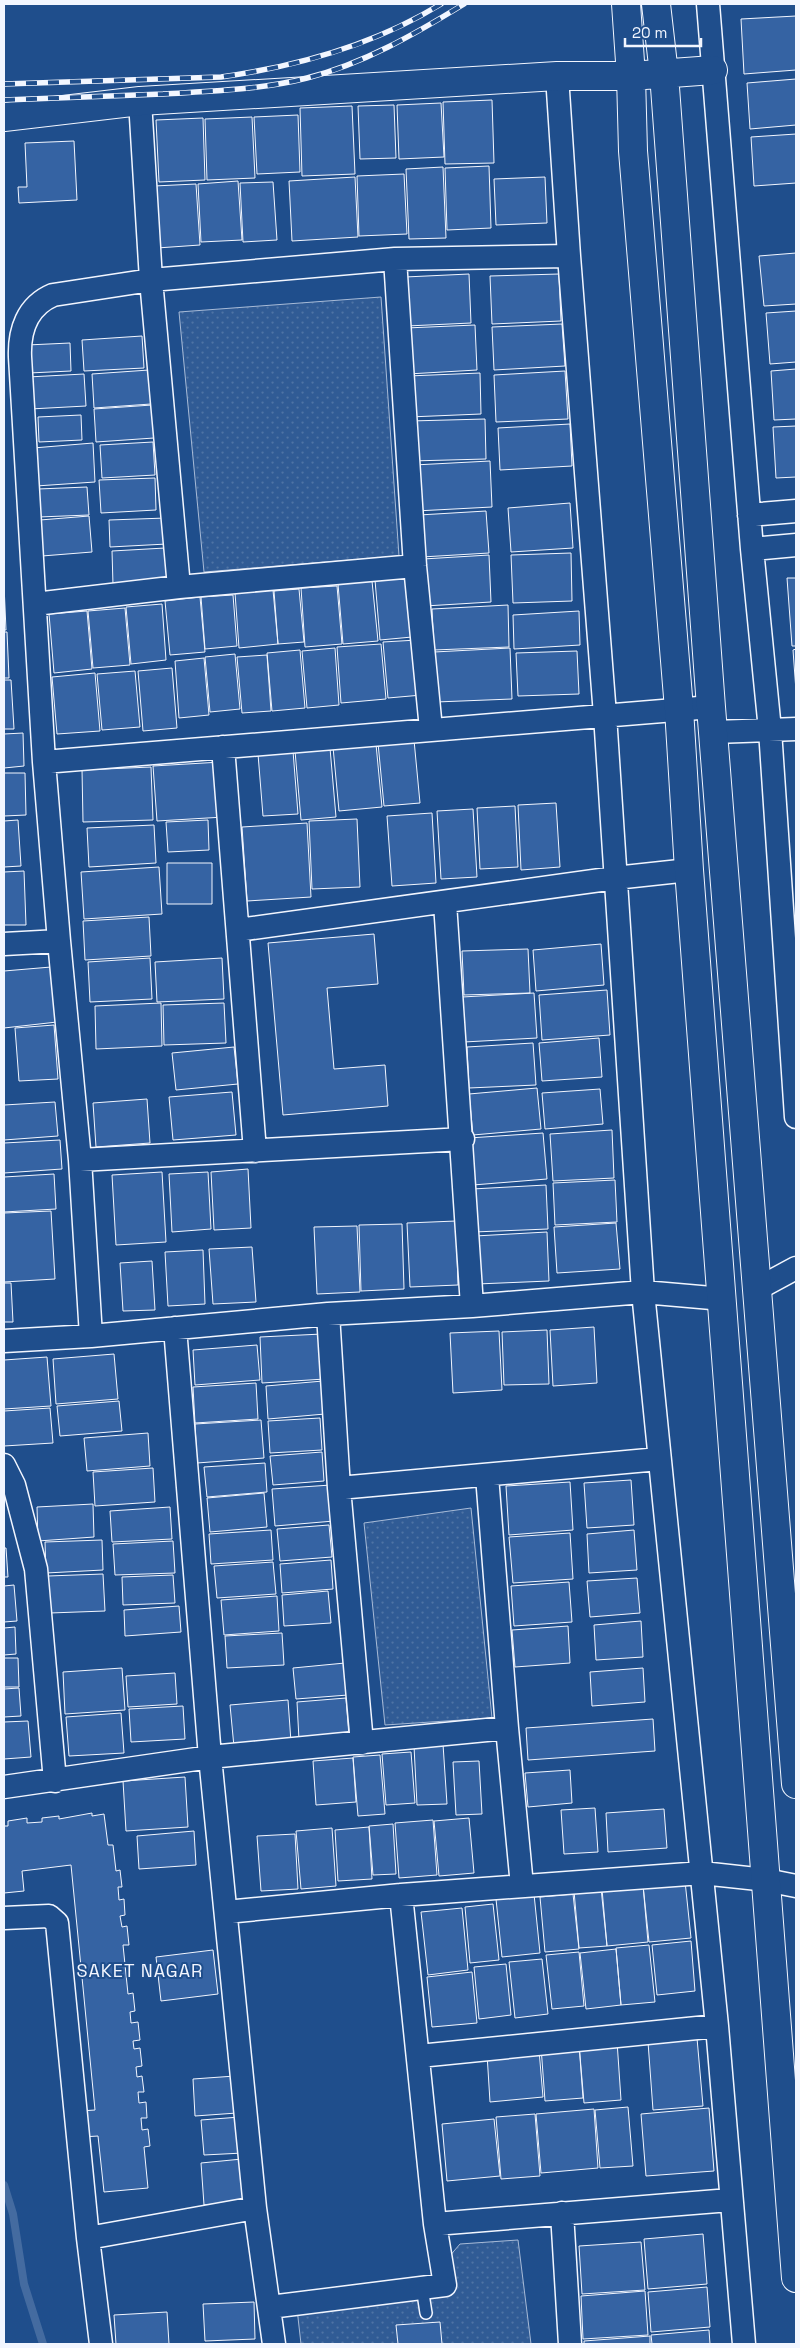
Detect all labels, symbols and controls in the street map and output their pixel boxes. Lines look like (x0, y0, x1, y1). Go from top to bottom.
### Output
scale bar (625, 15, 701, 47)
text: 20 m (632, 23, 667, 42)
district label: SAKET NAGAR (77, 1959, 203, 1982)

